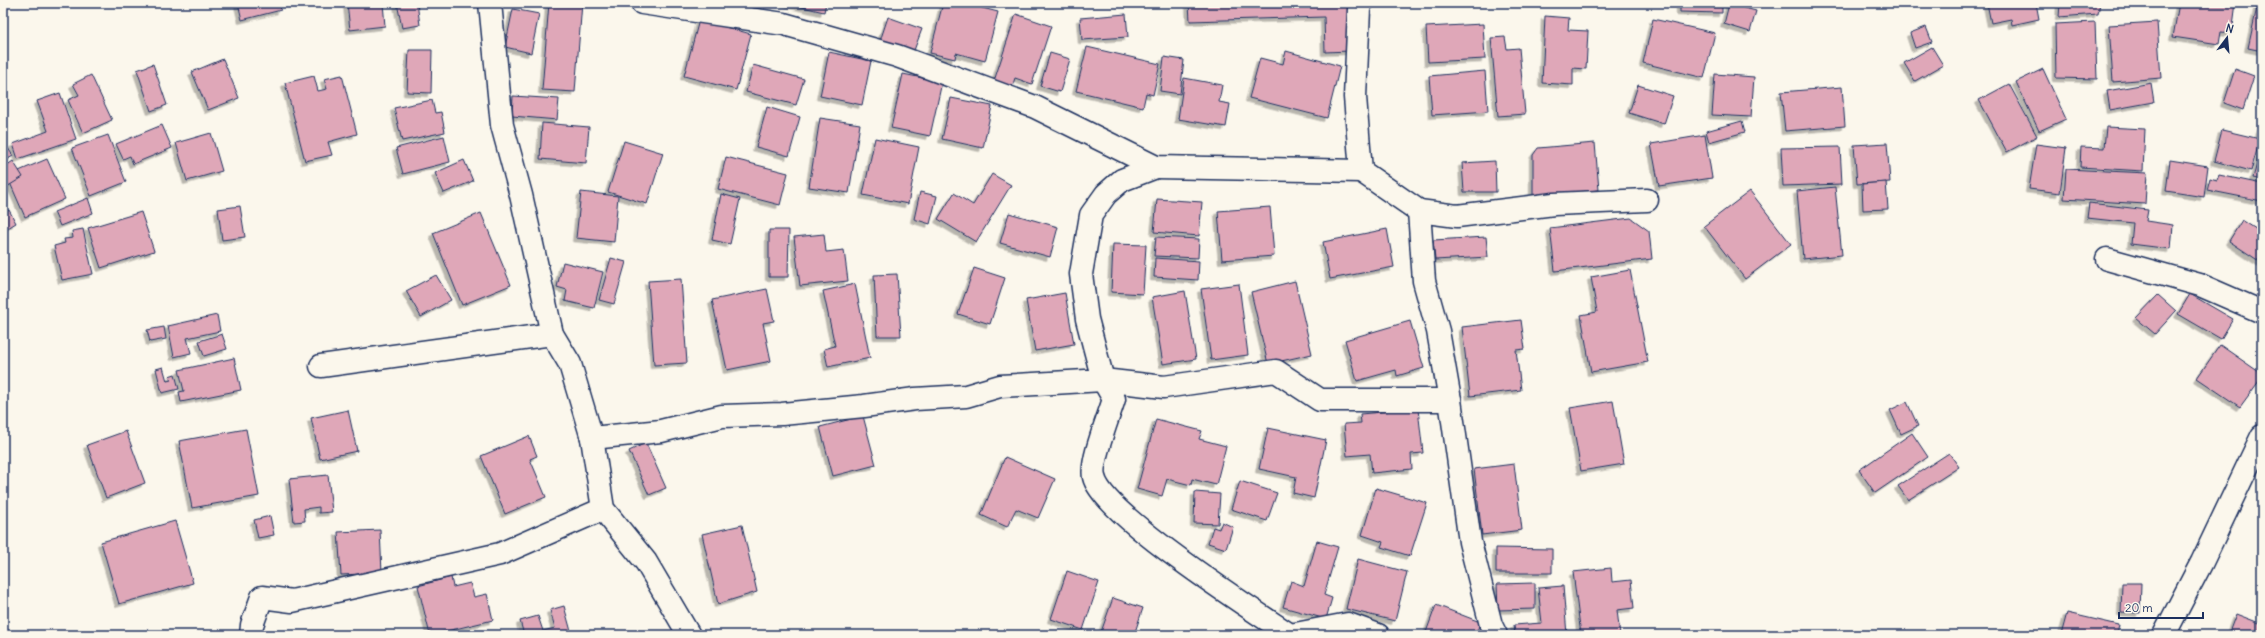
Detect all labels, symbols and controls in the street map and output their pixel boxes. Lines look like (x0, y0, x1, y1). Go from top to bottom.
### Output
north arrow (2207, 18, 2247, 58)
text: N (2224, 21, 2235, 36)
scale bar (2119, 594, 2203, 620)
text: 20 m (2125, 600, 2153, 615)

